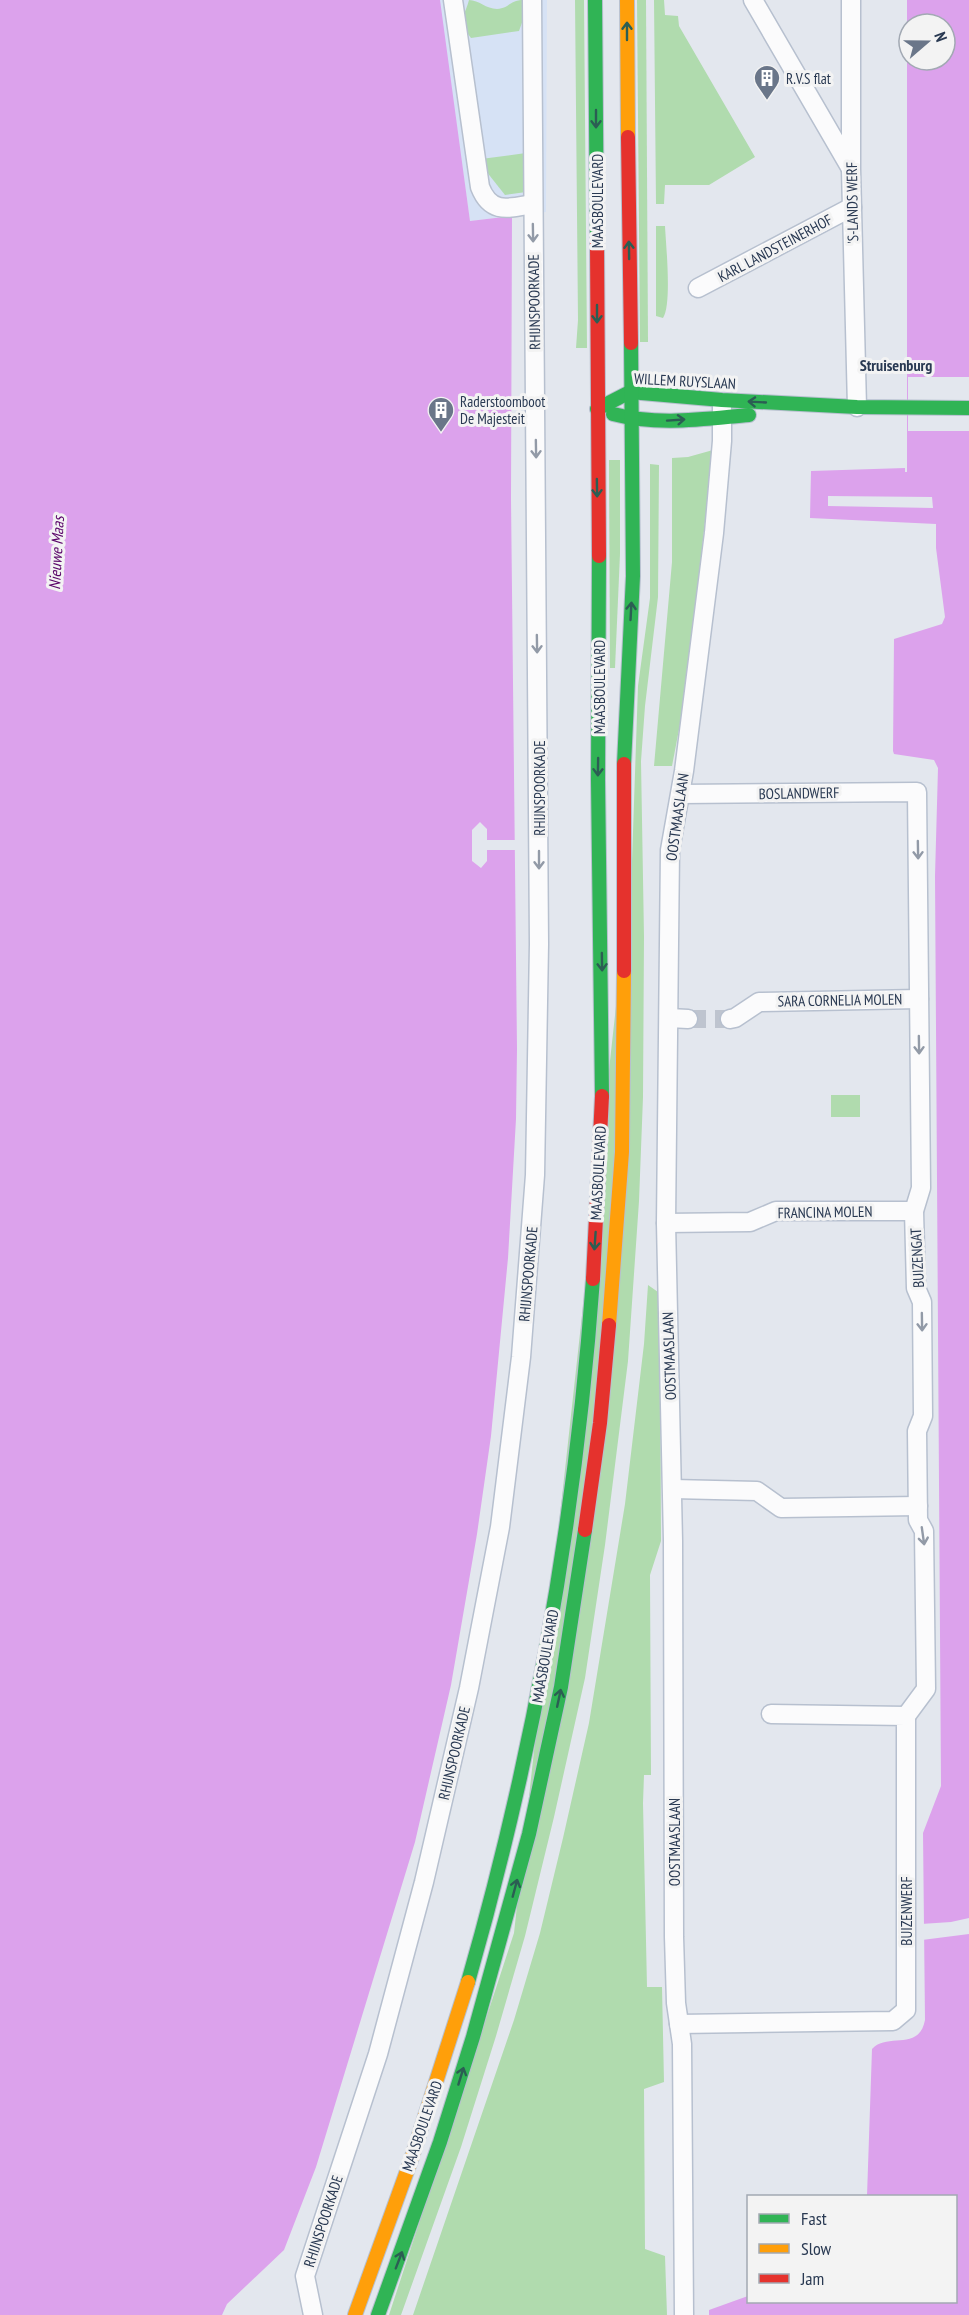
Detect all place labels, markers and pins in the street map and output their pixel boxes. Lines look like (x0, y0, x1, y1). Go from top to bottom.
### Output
building icon: R.V.S flat (752, 63, 782, 101)
place label: R.V.S flat (786, 69, 831, 88)
place label: Raderstoomboot De Majesteit (460, 392, 545, 428)
building icon: Raderstoomboot De Majesteit (426, 395, 456, 433)

